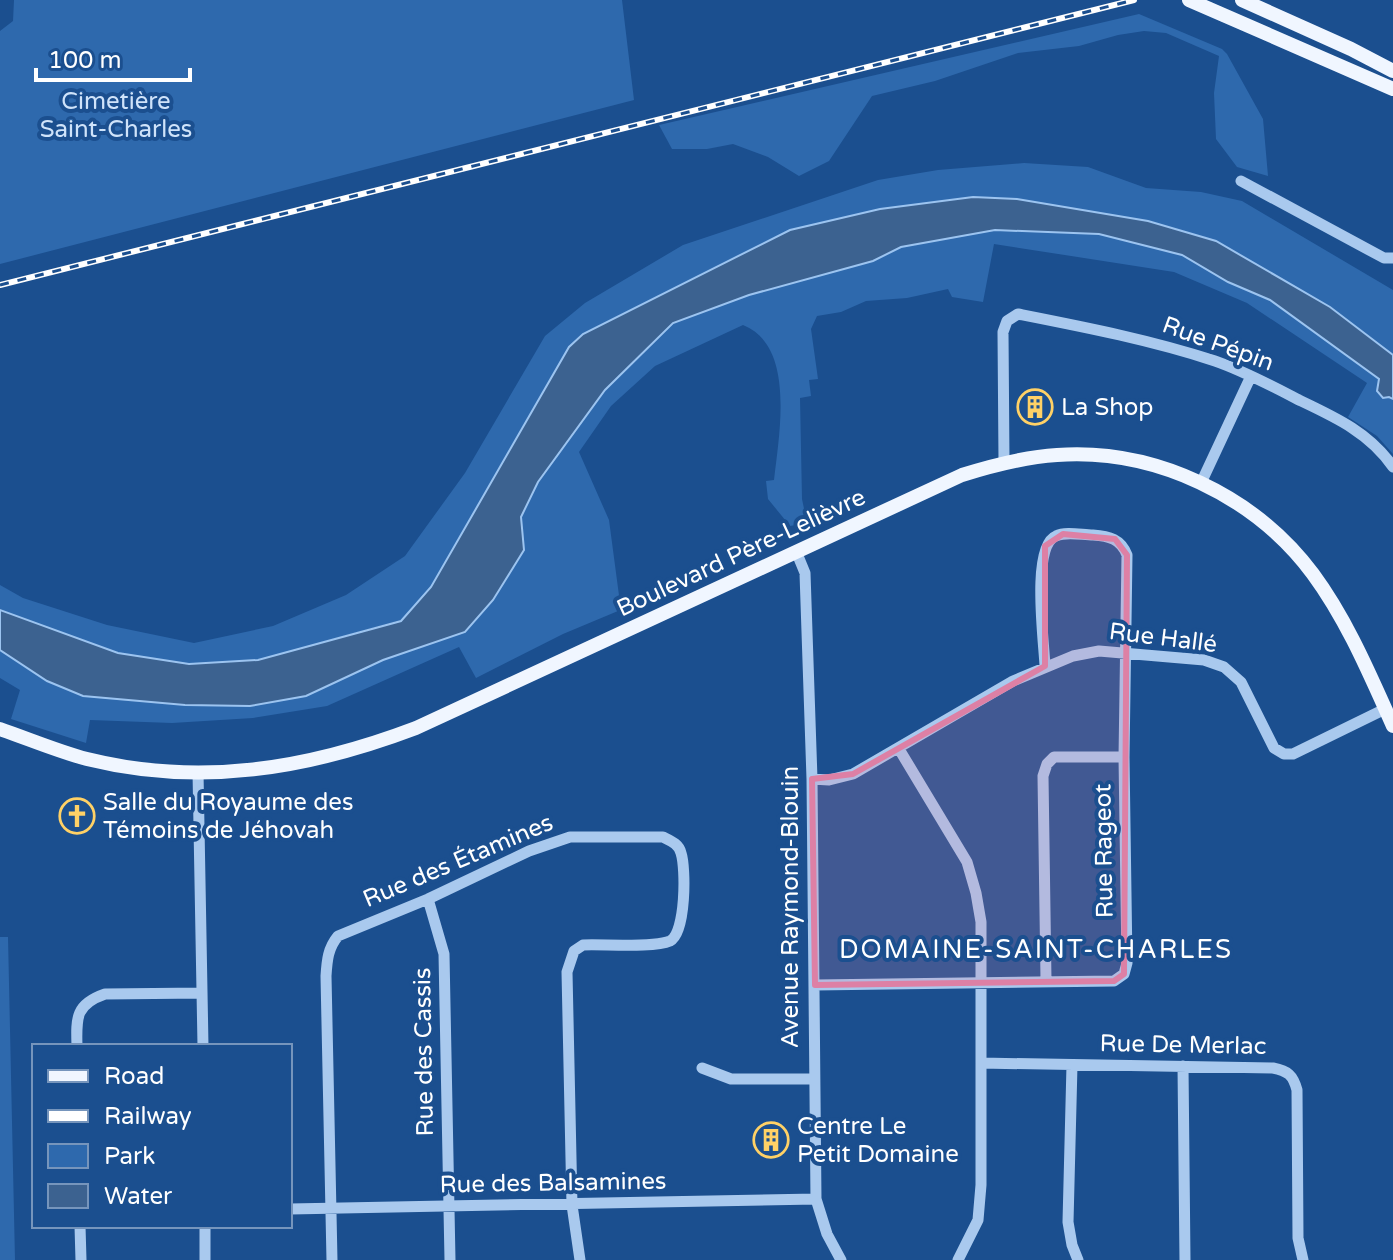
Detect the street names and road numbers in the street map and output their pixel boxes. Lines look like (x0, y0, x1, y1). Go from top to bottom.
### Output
street label: Rue Pépin (1158, 310, 1278, 378)
street label: Boulevard Père-Lelièvre (612, 483, 870, 623)
street label: Rue Hallé (1107, 617, 1219, 659)
street label: Avenue Raymond-Blouin (776, 766, 805, 1048)
street label: Rue Rageot (1088, 784, 1120, 918)
street label: Rue des Étamines (358, 807, 557, 914)
street label: Rue des Cassis (408, 967, 440, 1137)
street label: Rue De Merlac (1099, 1029, 1267, 1061)
street label: Rue des Balsamines (439, 1167, 667, 1199)

